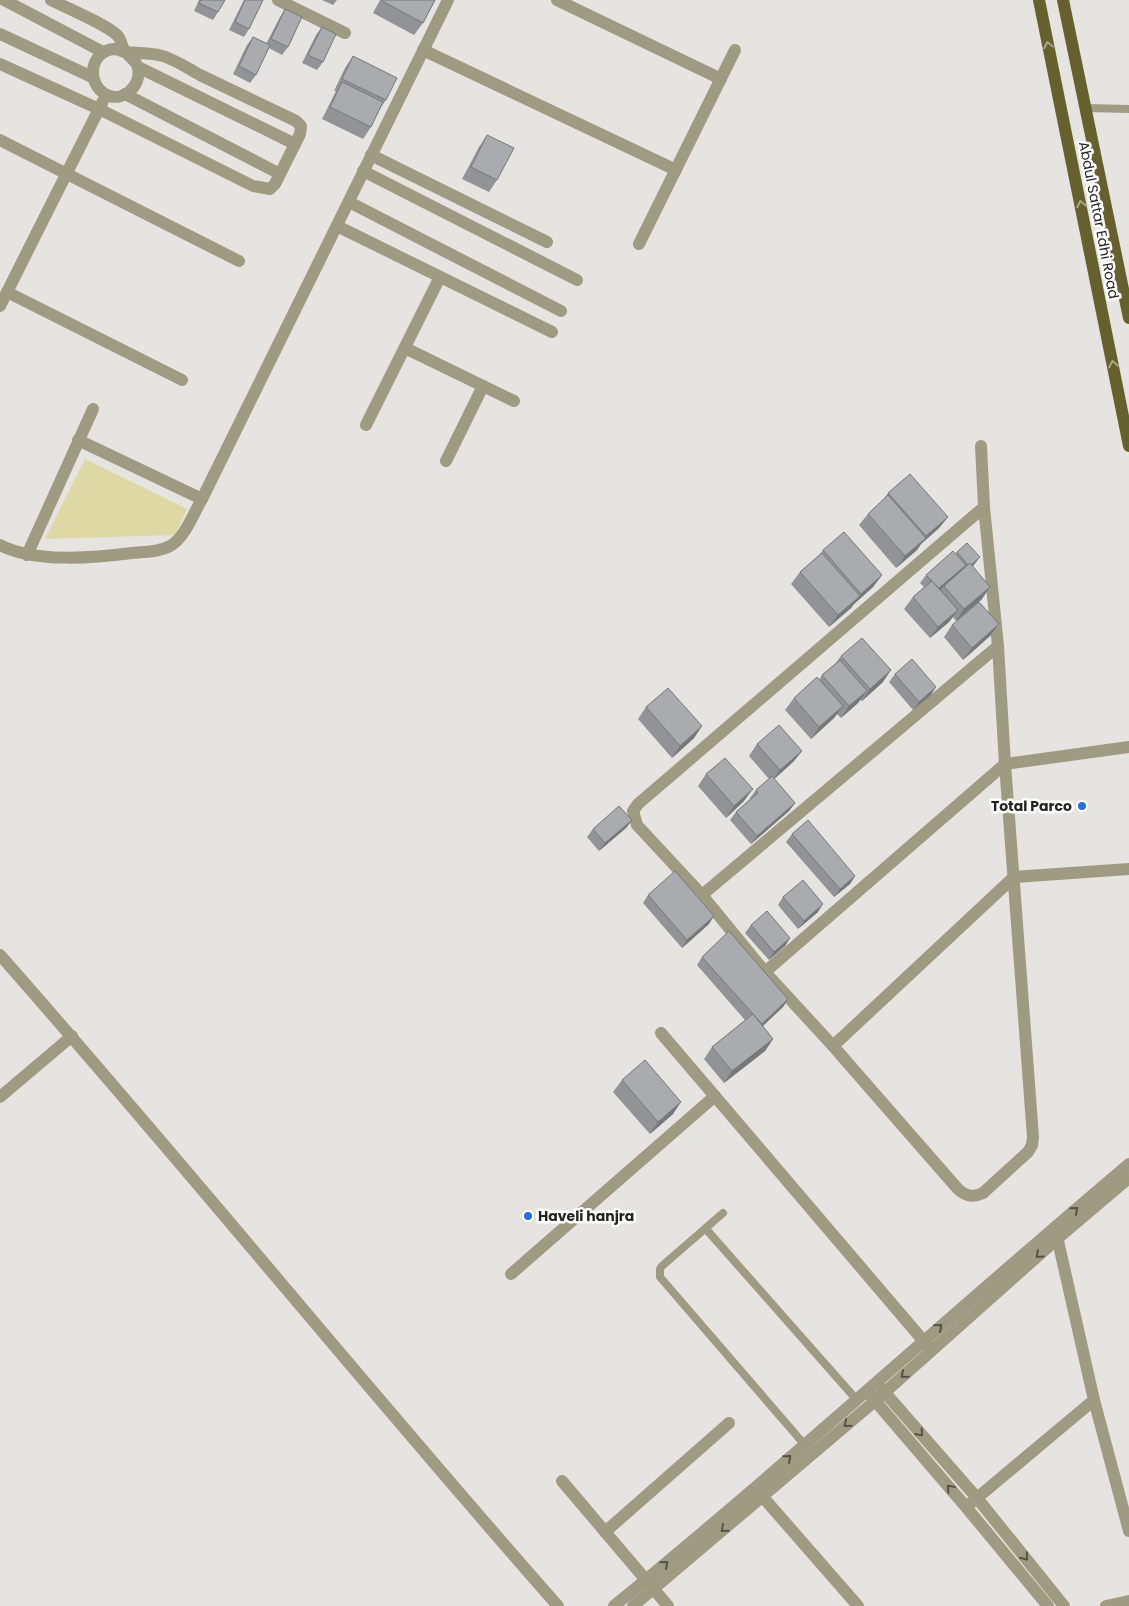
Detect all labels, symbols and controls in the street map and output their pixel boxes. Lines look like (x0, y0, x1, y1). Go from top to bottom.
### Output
one-way arrow (1044, 41, 1054, 50)
street label: Abdul Sattar Edhi Road (1074, 140, 1124, 300)
one-way arrow (1076, 200, 1086, 209)
one-way arrow (1108, 359, 1119, 368)
place label: Total Parco (991, 796, 1072, 816)
marker: Total Parco (1076, 800, 1088, 812)
place label: Haveli hanjra (538, 1206, 634, 1226)
one-way arrow (1070, 1206, 1079, 1215)
marker: Haveli hanjra (522, 1210, 534, 1222)
one-way arrow (1035, 1250, 1044, 1259)
one-way arrow (933, 1324, 942, 1333)
one-way arrow (901, 1369, 910, 1378)
one-way arrow (844, 1418, 853, 1427)
one-way arrow (914, 1427, 923, 1436)
one-way arrow (782, 1455, 791, 1463)
one-way arrow (946, 1484, 955, 1493)
one-way arrow (720, 1523, 729, 1532)
one-way arrow (1019, 1551, 1027, 1560)
one-way arrow (659, 1560, 668, 1569)

